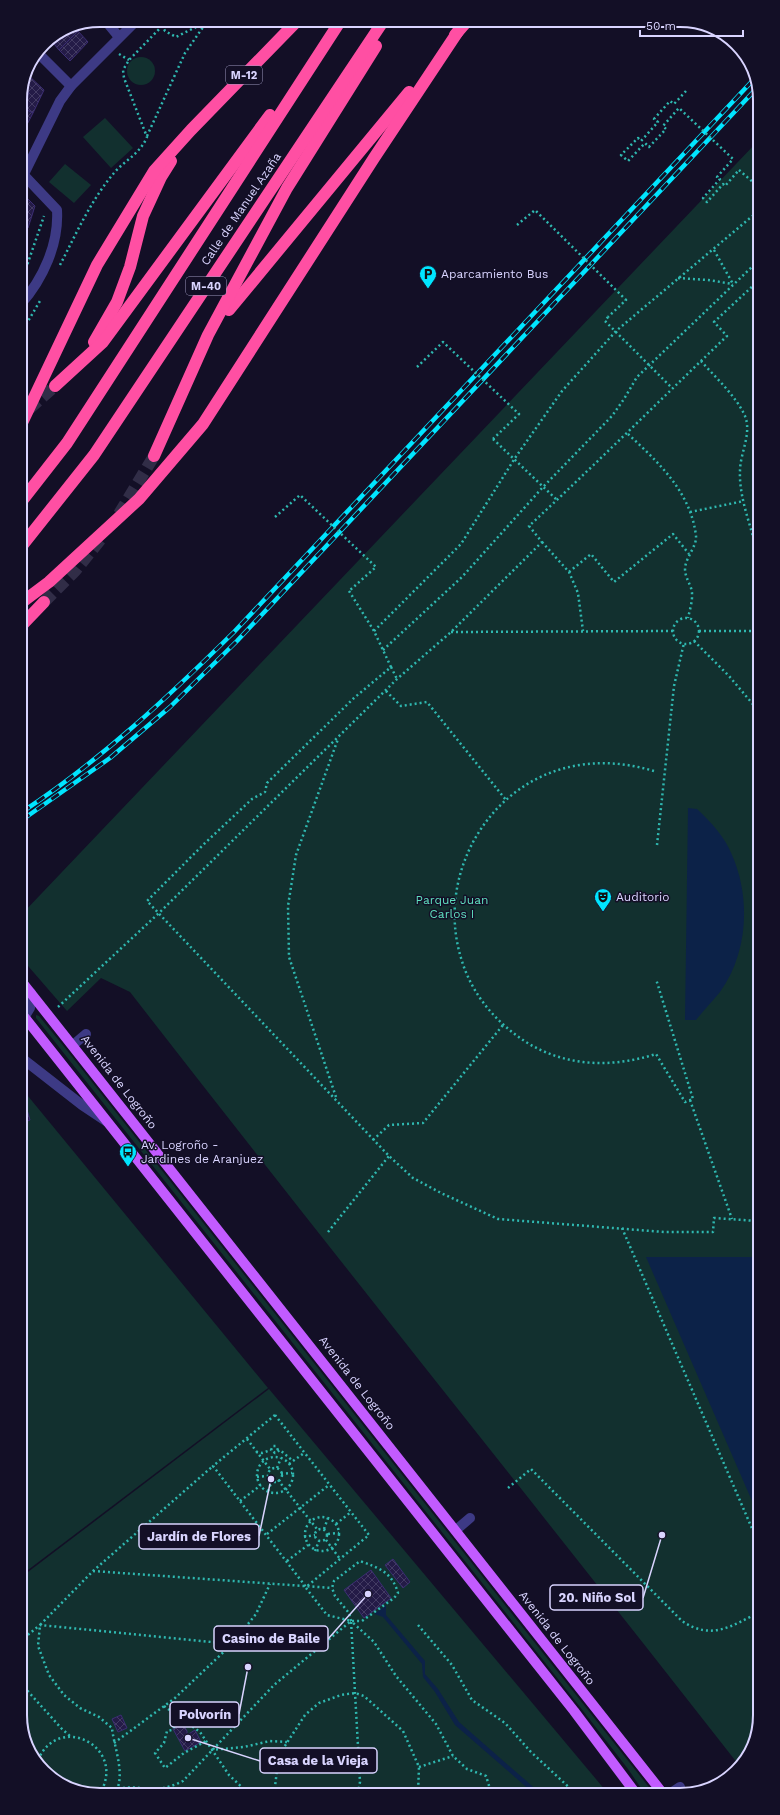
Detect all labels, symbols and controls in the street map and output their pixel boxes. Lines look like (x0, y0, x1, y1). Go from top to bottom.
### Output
scale bar (640, 12, 743, 38)
text: 50 m (646, 19, 676, 33)
road number: M-12 (226, 66, 262, 84)
street label: Calle de Manuel Azaña (198, 150, 284, 268)
parking icon: Aparcamiento Bus (418, 264, 438, 289)
place label: Aparcamiento Bus (441, 267, 548, 281)
road number: M-40 (186, 277, 226, 295)
theatre icon: Auditorio (593, 887, 613, 912)
place label: Auditorio (616, 890, 669, 904)
park label: Parque Juan Carlos I (416, 893, 488, 921)
street label: Avenida de Logroño (78, 1032, 160, 1132)
place label: Av. Logroño - Jardines de Aranjuez (141, 1138, 263, 1166)
bus stop icon: Av. Logroño - Jardines de Aranjuez (118, 1142, 138, 1167)
street label: Avenida de Logroño (316, 1333, 398, 1433)
callout: Jardín de Flores (139, 1524, 259, 1549)
text: Jardín de Flores (147, 1529, 251, 1544)
callout: 20. Niño Sol (550, 1585, 643, 1610)
street label: Avenida de Logroño (516, 1588, 598, 1688)
text: 20. Niño Sol (559, 1590, 636, 1605)
callout: Casino de Baile (214, 1626, 328, 1651)
text: Casino de Baile (222, 1631, 320, 1646)
callout: Polvorín (170, 1702, 239, 1727)
text: Polvorín (179, 1707, 231, 1722)
callout: Casa de la Vieja (260, 1748, 377, 1773)
text: Casa de la Vieja (268, 1753, 369, 1768)

